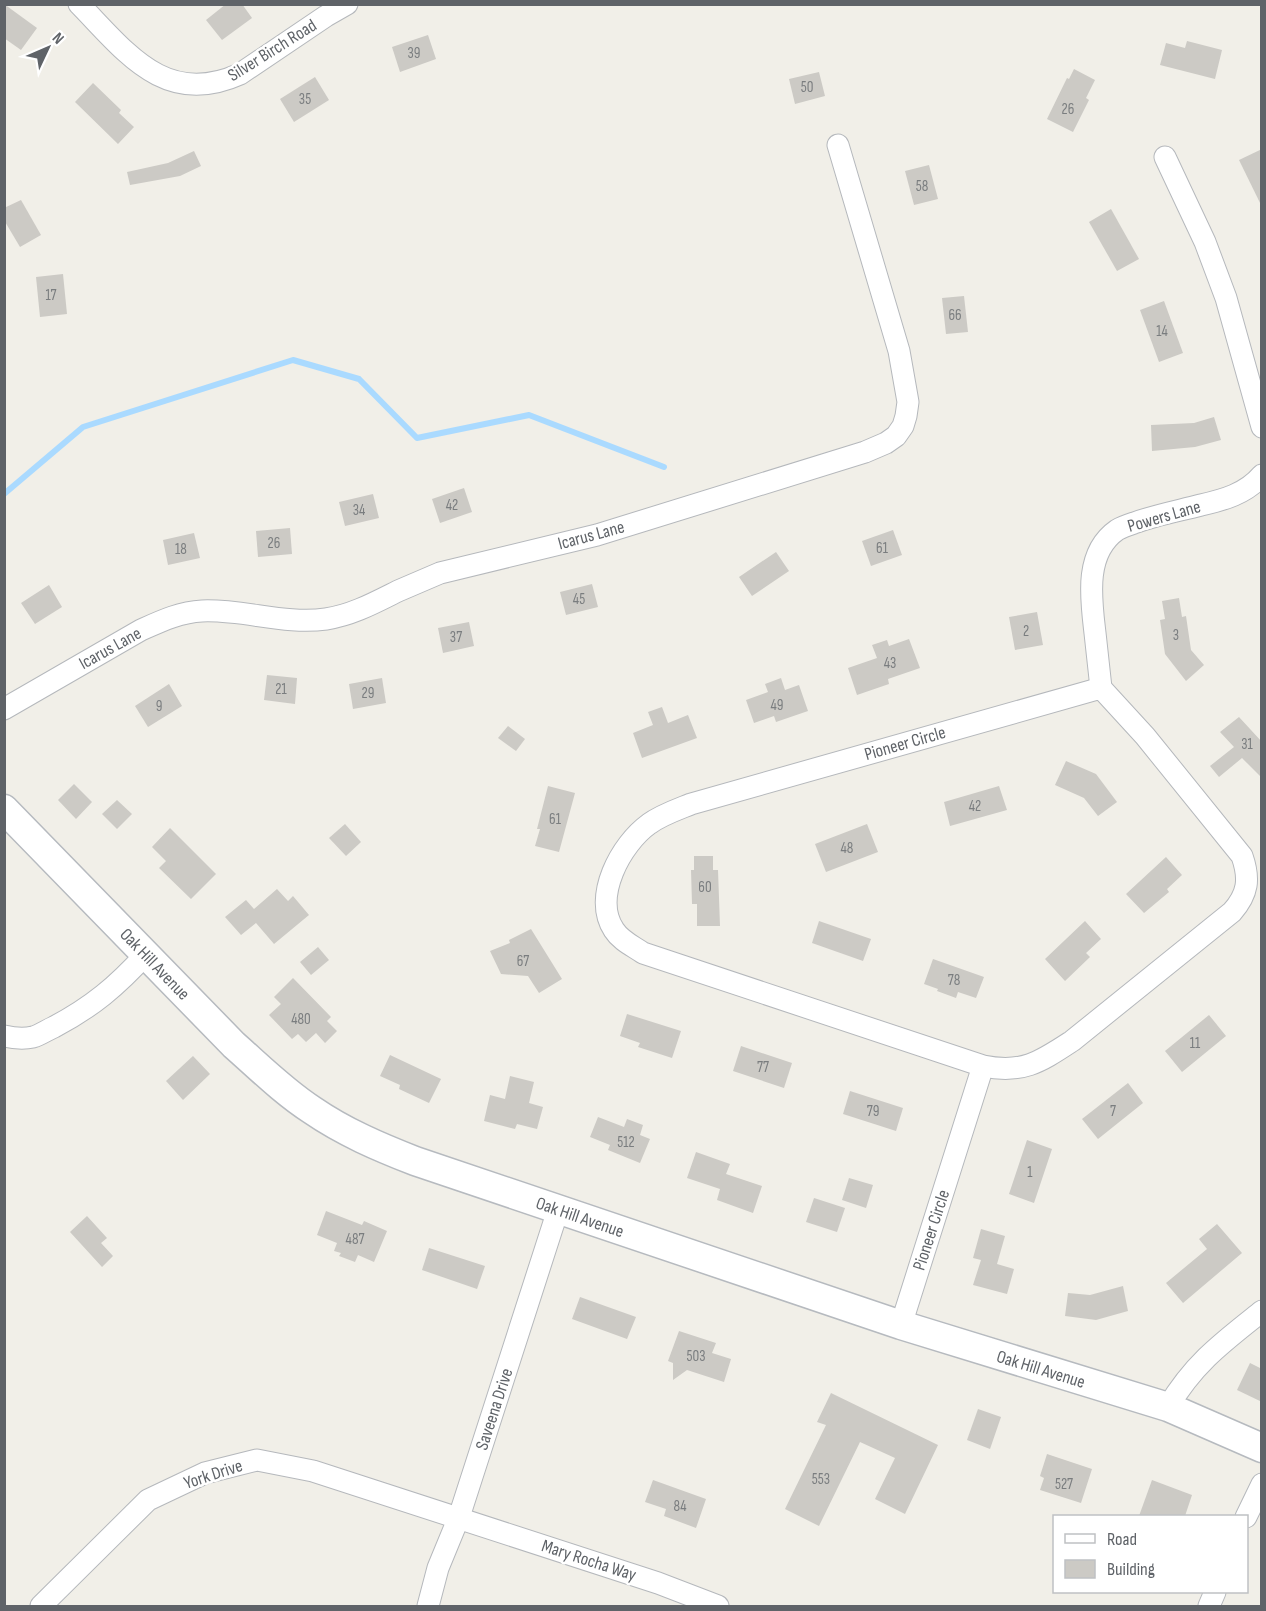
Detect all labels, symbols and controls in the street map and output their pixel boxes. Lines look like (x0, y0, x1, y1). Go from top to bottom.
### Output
street label: Silver Birch Road (224, 15, 320, 86)
north arrow (18, 18, 78, 78)
text: N (48, 29, 68, 48)
house number: 39 (408, 44, 420, 63)
house number: 50 (801, 78, 813, 97)
house number: 35 (299, 90, 311, 109)
house number: 26 (1062, 100, 1074, 119)
house number: 58 (916, 177, 928, 196)
house number: 17 (45, 286, 57, 305)
house number: 66 (948, 306, 962, 325)
house number: 14 (1156, 322, 1168, 341)
house number: 42 (446, 496, 458, 515)
street label: Powers Lane (1125, 496, 1203, 537)
house number: 34 (353, 501, 365, 520)
street label: Icarus Lane (556, 517, 627, 554)
house number: 26 (268, 534, 280, 553)
house number: 61 (876, 539, 889, 558)
house number: 18 (175, 540, 187, 559)
house number: 45 (573, 590, 585, 609)
house number: 2 (1023, 622, 1029, 641)
street label: Icarus Lane (75, 623, 145, 674)
house number: 3 (1173, 626, 1179, 645)
house number: 37 (450, 628, 462, 647)
house number: 43 (884, 654, 896, 673)
house number: 21 (275, 680, 287, 699)
house number: 29 (362, 684, 374, 703)
house number: 49 (771, 696, 783, 715)
house number: 9 (156, 697, 162, 716)
street label: Pioneer Circle (862, 722, 948, 765)
house number: 31 (1241, 735, 1254, 754)
house number: 42 (969, 797, 981, 816)
house number: 61 (549, 810, 562, 829)
house number: 48 (841, 839, 853, 858)
house number: 60 (698, 878, 712, 897)
street label: Oak Hill Avenue (115, 924, 194, 1005)
house number: 67 (517, 952, 529, 971)
house number: 78 (948, 971, 960, 990)
house number: 480 (291, 1010, 311, 1029)
house number: 11 (1190, 1034, 1201, 1053)
house number: 77 (757, 1058, 769, 1077)
house number: 79 (867, 1102, 879, 1121)
house number: 7 (1110, 1102, 1116, 1121)
house number: 512 (617, 1133, 635, 1152)
house number: 1 (1027, 1163, 1033, 1182)
street label: Pioneer Circle (909, 1187, 954, 1273)
street label: Oak Hill Avenue (533, 1193, 626, 1242)
house number: 487 (346, 1230, 364, 1249)
street label: Oak Hill Avenue (994, 1346, 1088, 1393)
house number: 503 (687, 1347, 706, 1366)
street label: Saveena Drive (471, 1366, 518, 1453)
street label: York Drive (181, 1455, 245, 1494)
house number: 553 (812, 1470, 830, 1489)
house number: 527 (1055, 1475, 1073, 1494)
house number: 84 (673, 1497, 687, 1516)
legend (1053, 1515, 1248, 1593)
text: Road (1107, 1529, 1137, 1550)
street label: Mary Rocha Way (539, 1535, 639, 1586)
text: Building (1107, 1559, 1155, 1580)

